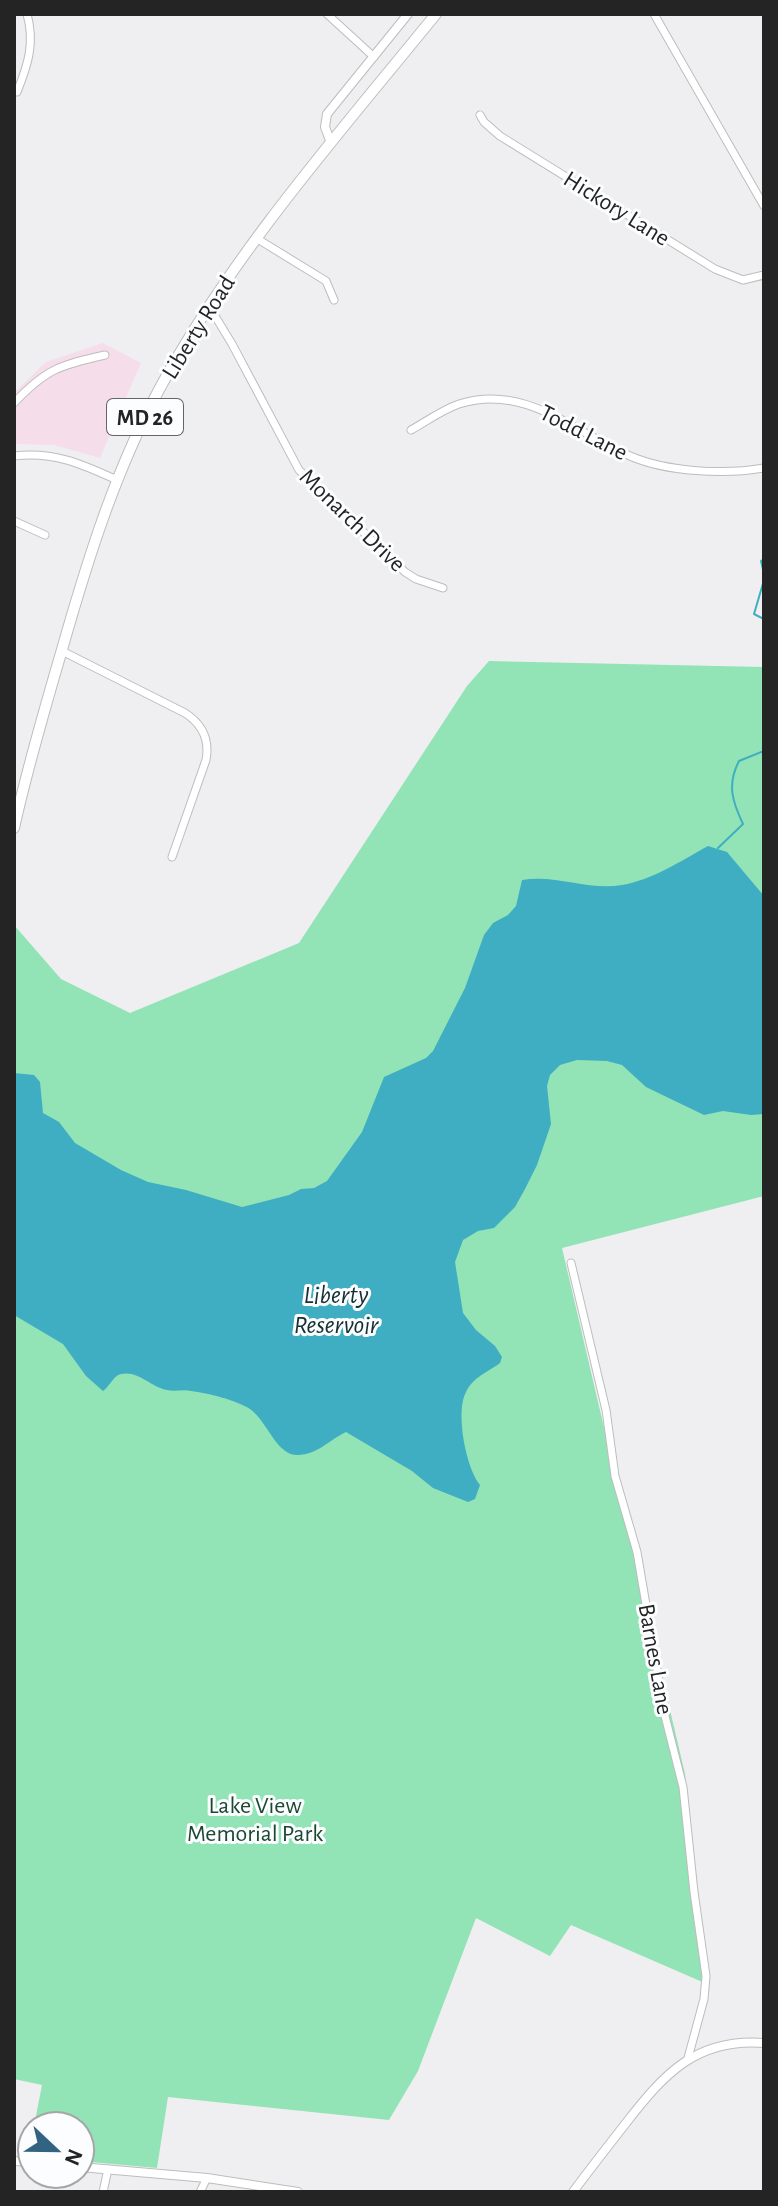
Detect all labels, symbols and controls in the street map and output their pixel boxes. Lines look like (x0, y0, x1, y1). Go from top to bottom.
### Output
street label: Hickory Lane (559, 167, 674, 251)
street label: Liberty Road (158, 272, 240, 383)
road number: MD 26 (107, 399, 183, 435)
street label: Todd Lane (536, 401, 631, 465)
street label: Monarch Drive (295, 465, 410, 577)
water label: Liberty Reservoir (294, 1282, 380, 1338)
street label: Barnes Lane (633, 1602, 677, 1716)
park label: Lake View Memorial Park (187, 1794, 323, 1846)
north arrow (16, 2110, 96, 2190)
text: N (61, 2146, 87, 2168)

